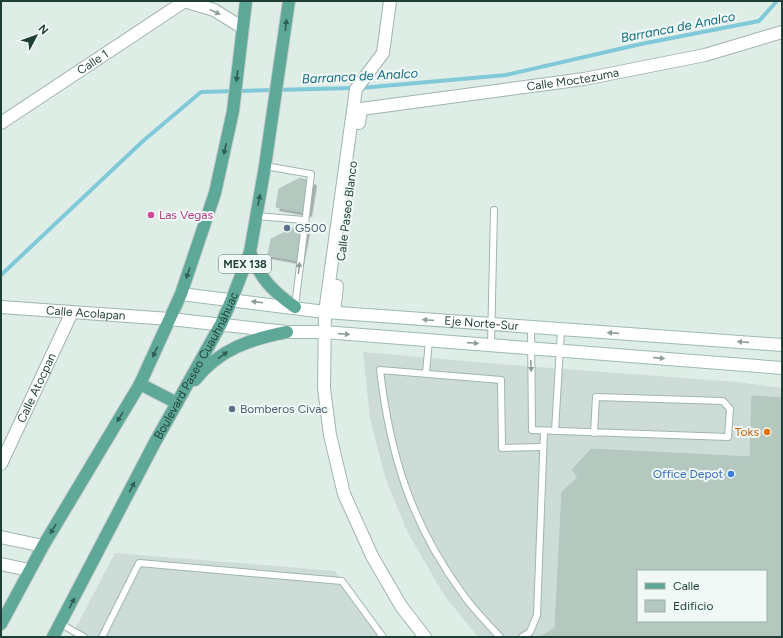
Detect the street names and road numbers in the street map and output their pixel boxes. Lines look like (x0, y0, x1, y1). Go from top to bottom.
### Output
street label: Calle 1 (74, 47, 111, 78)
street label: Calle Moctezuma (526, 65, 620, 94)
street label: Calle Paseo Blanco (334, 160, 360, 262)
road number: MEX 138 (219, 255, 271, 273)
street label: Boulevard Paseo Cuauhnáhuac (151, 289, 241, 442)
street label: Calle Acolapan (45, 303, 126, 323)
street label: Eje Norte-Sur (444, 314, 519, 333)
street label: Calle Atocpan (14, 350, 59, 425)

